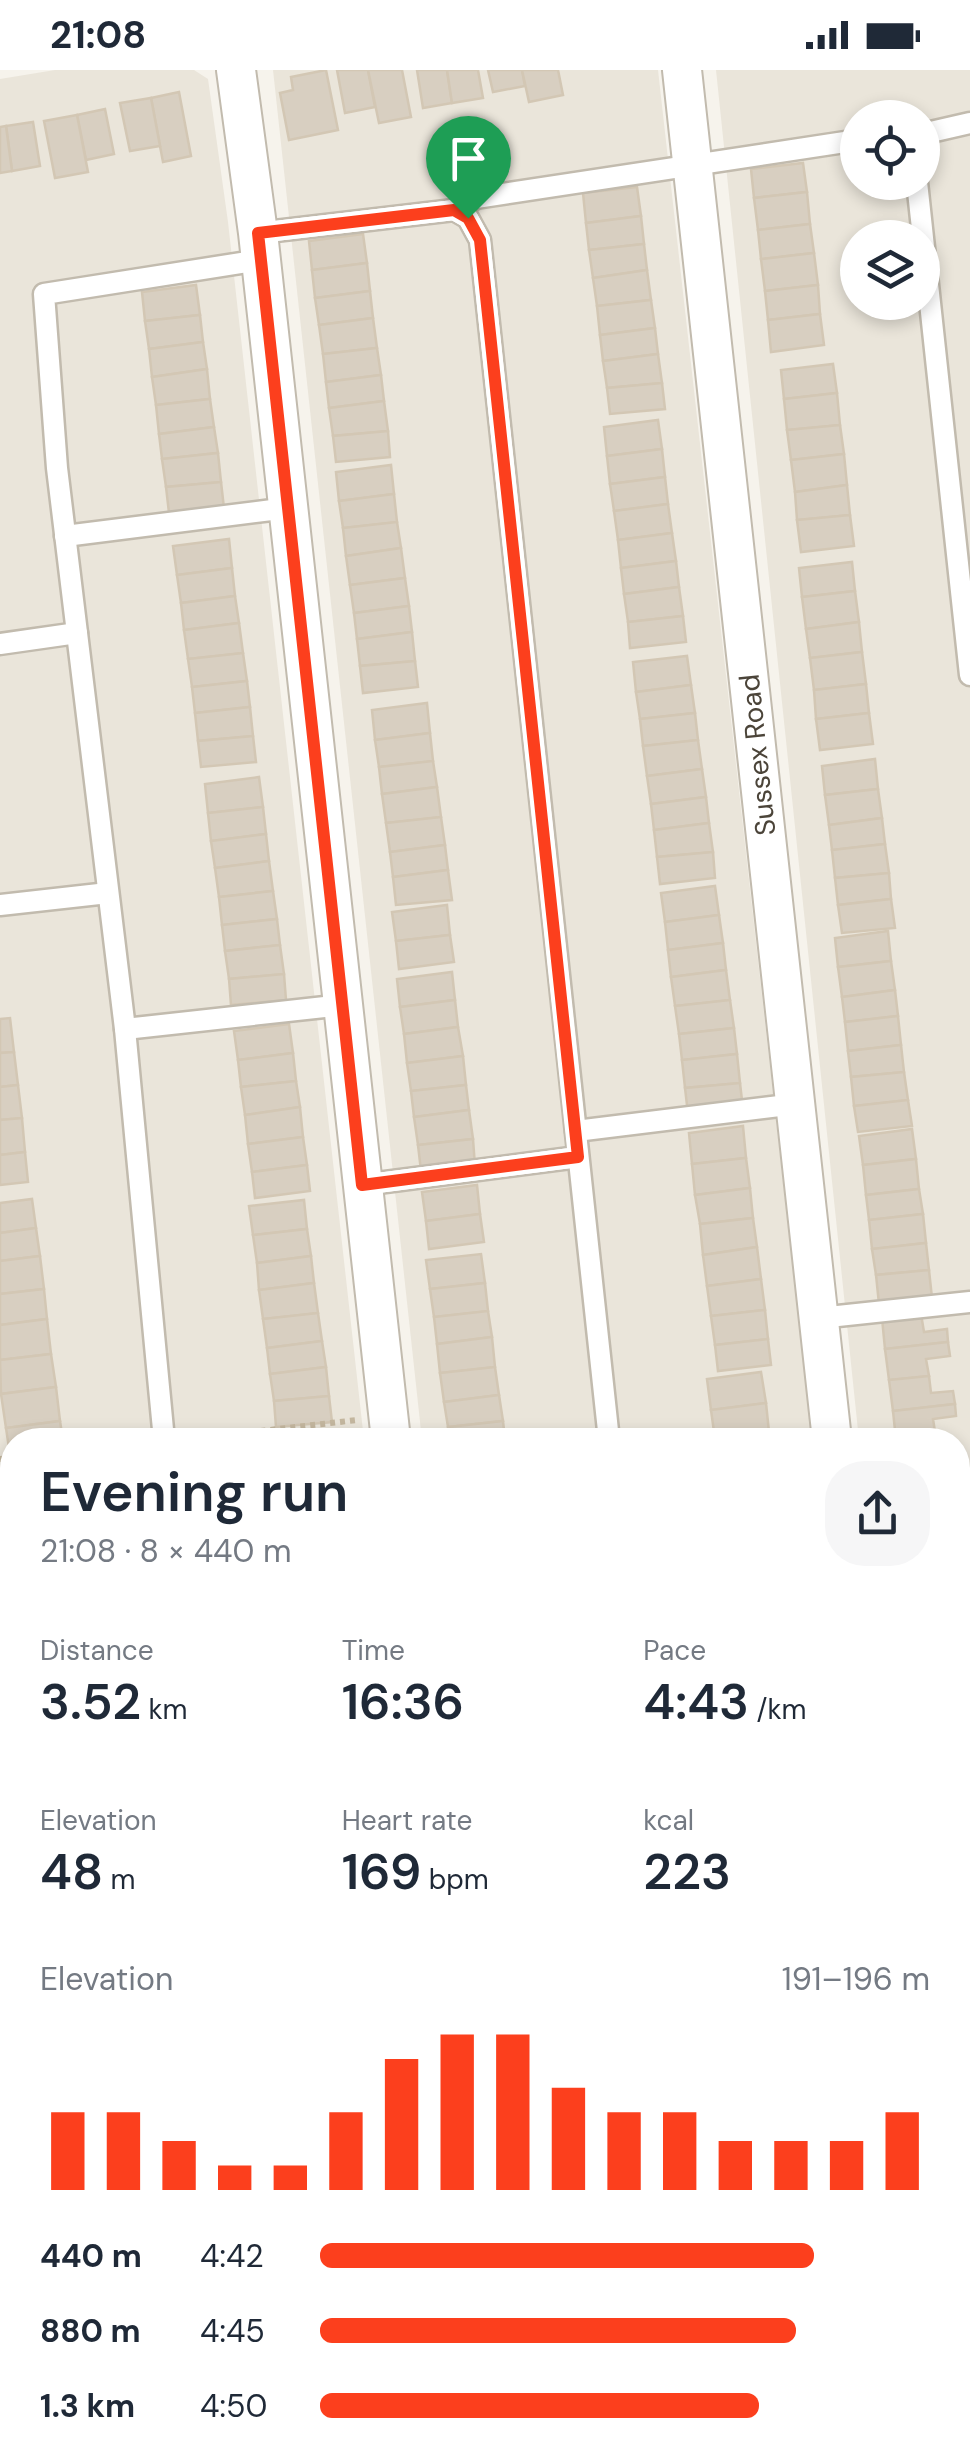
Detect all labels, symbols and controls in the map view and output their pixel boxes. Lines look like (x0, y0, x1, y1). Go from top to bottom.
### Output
text: 21:08 (50, 10, 146, 60)
map controls (840, 100, 940, 320)
button: locate (840, 100, 940, 200)
pin (426, 116, 511, 219)
icon: arrive (441, 131, 496, 186)
button: layers (840, 220, 940, 320)
street label: Sussex Road (731, 672, 784, 838)
text: Evening run (40, 1456, 348, 1528)
button: share (825, 1461, 930, 1566)
text: 21:08 · 8 × 440 m (40, 1530, 291, 1572)
text: Distance (40, 1632, 154, 1669)
text: Time (342, 1632, 405, 1669)
text: Pace (643, 1632, 706, 1669)
text: 3.52 (40, 1669, 141, 1735)
text: 16:36 (342, 1669, 464, 1735)
text: 4:43 (643, 1669, 749, 1735)
text: km (141, 1691, 188, 1728)
text: /km (749, 1691, 807, 1728)
text: Elevation (40, 1802, 157, 1839)
text: Heart rate (342, 1802, 472, 1839)
text: kcal (643, 1802, 694, 1839)
text: 48 (40, 1839, 103, 1905)
text: 169 (342, 1839, 421, 1905)
text: 223 (643, 1839, 731, 1905)
text: m (103, 1861, 136, 1898)
text: bpm (421, 1861, 489, 1898)
text: Elevation (40, 1958, 173, 2000)
text: 191–196 m (782, 1958, 930, 2000)
text: 440 m (40, 2235, 142, 2277)
text: 4:42 (200, 2235, 264, 2277)
text: 880 m (40, 2310, 141, 2352)
text: 4:45 (200, 2310, 265, 2352)
text: 1.3 km (40, 2385, 135, 2427)
text: 4:50 (200, 2385, 267, 2427)

